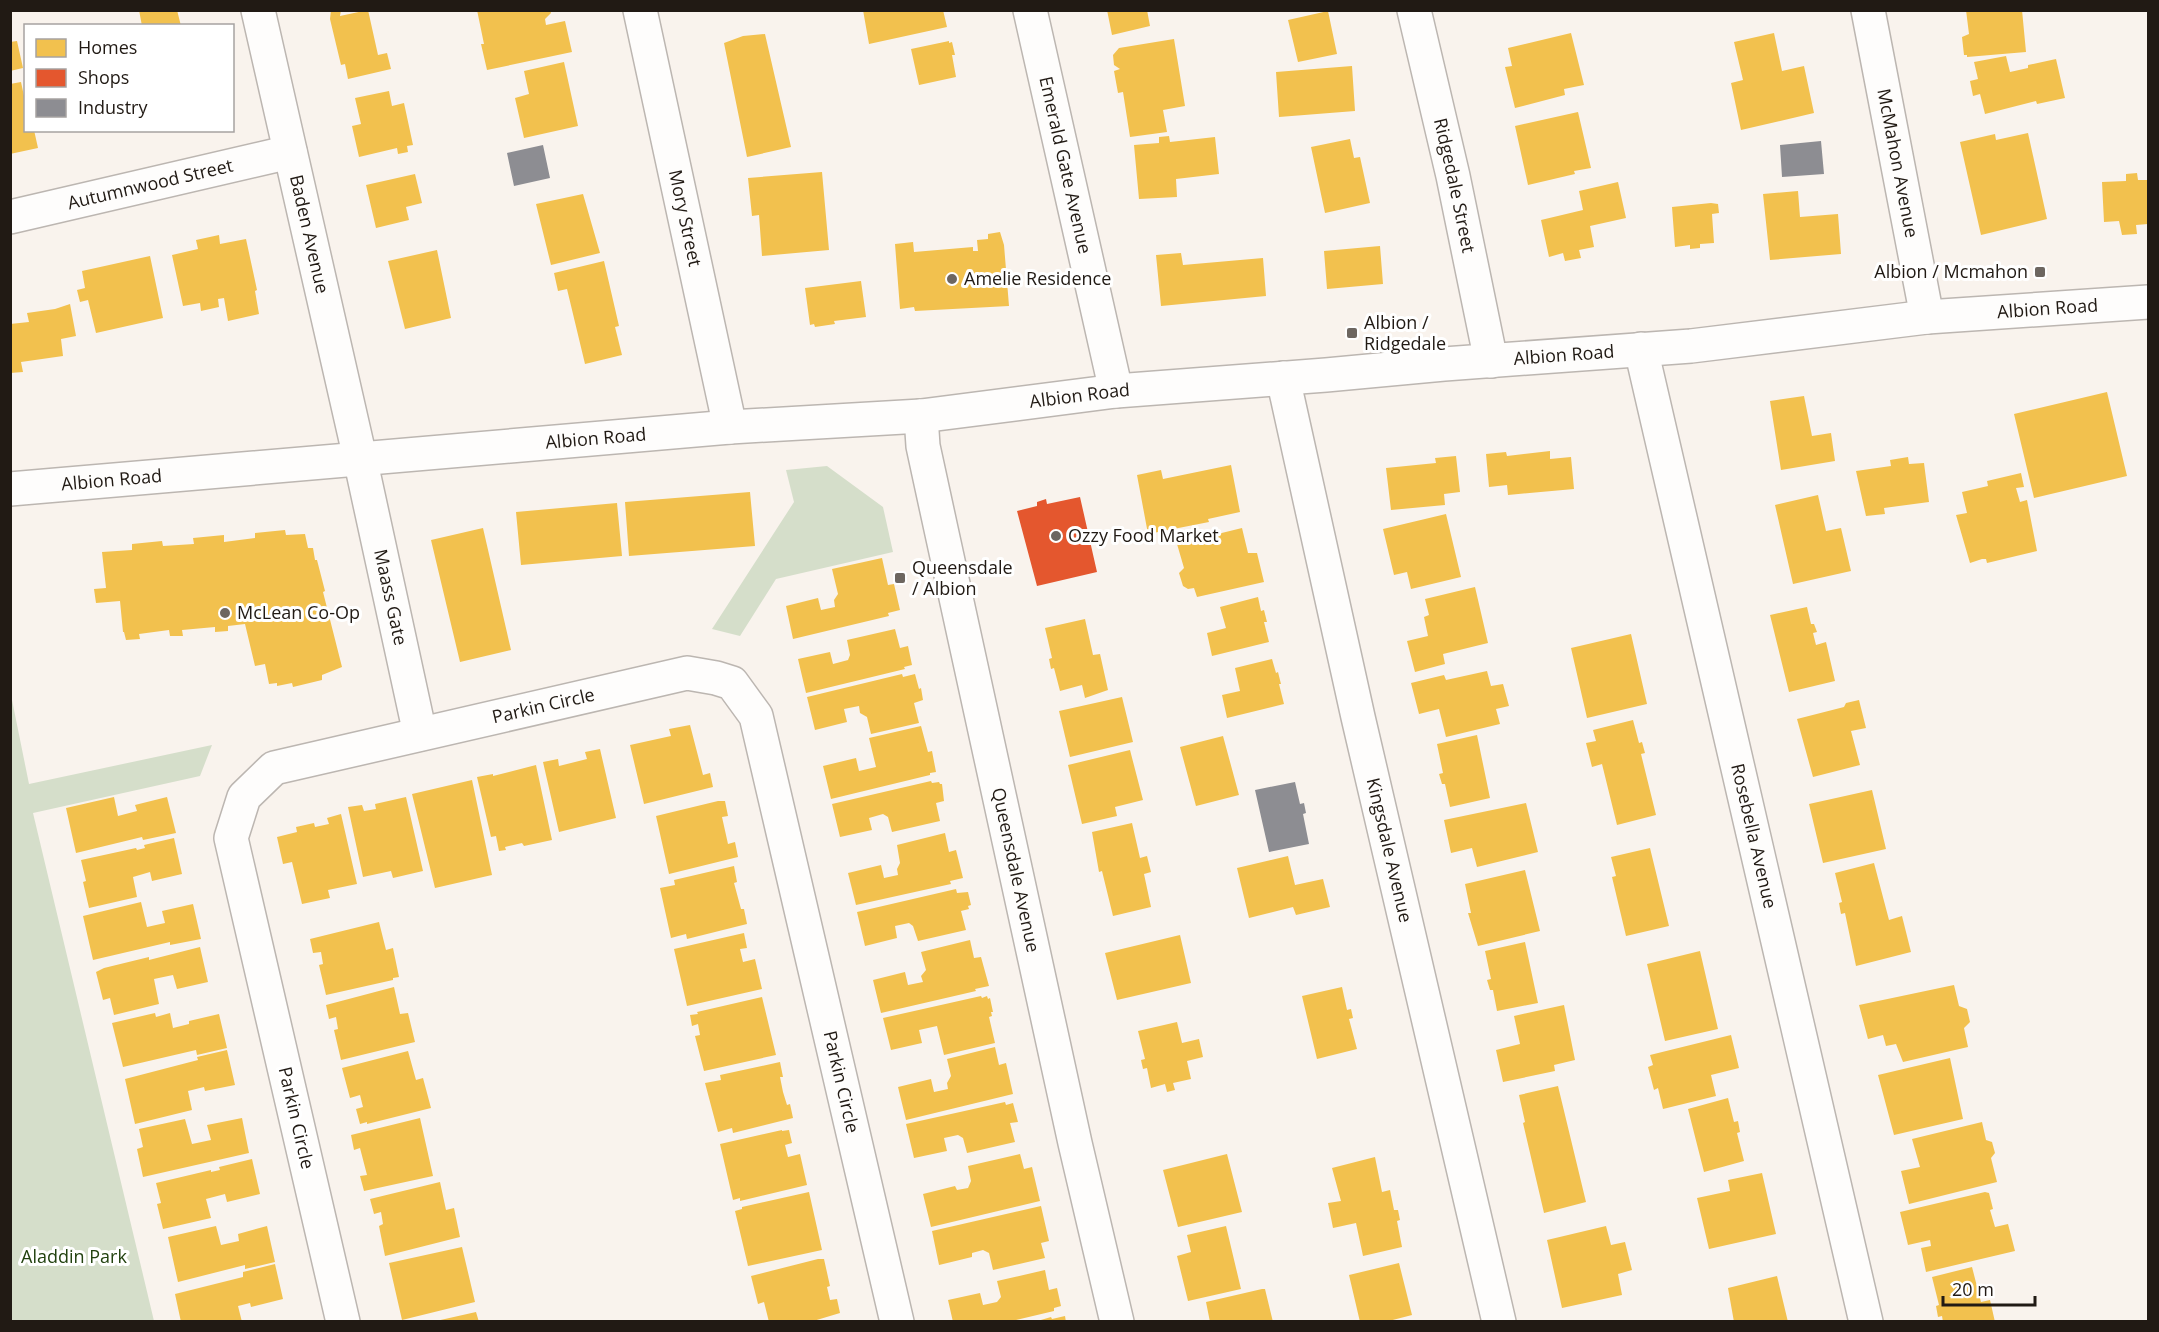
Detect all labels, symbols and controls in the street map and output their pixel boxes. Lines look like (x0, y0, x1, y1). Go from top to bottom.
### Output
legend (24, 24, 234, 132)
text: Homes (78, 35, 137, 59)
text: Shops (78, 65, 129, 89)
street label: Emerald Gate Avenue (1034, 74, 1098, 256)
street label: McMahon Avenue (1872, 86, 1924, 240)
text: Industry (78, 95, 148, 119)
street label: Ridgedale Street (1429, 115, 1481, 255)
street label: Autumnwood Street (65, 153, 235, 214)
street label: Mory Street (664, 167, 708, 269)
street label: Baden Avenue (285, 172, 335, 296)
place label: Albion / Mcmahon (1874, 259, 2028, 283)
marker: Albion / Mcmahon (2033, 265, 2047, 279)
place label: Amelie Residence (964, 266, 1111, 290)
marker: Amelie Residence (945, 272, 959, 286)
street label: Albion Road (1996, 292, 2099, 323)
place label: Albion / Ridgedale (1364, 310, 1446, 355)
marker: Albion / Ridgedale (1345, 326, 1359, 340)
street label: Albion Road (1513, 339, 1615, 370)
street label: Albion Road (1028, 377, 1131, 413)
street label: Albion Road (544, 421, 647, 454)
street label: Albion Road (60, 463, 163, 496)
place label: Ozzy Food Market (1068, 523, 1219, 547)
marker: Ozzy Food Market (1049, 529, 1063, 543)
street label: Maass Gate (369, 547, 413, 647)
place label: Queensdale / Albion (912, 555, 1013, 600)
marker: Queensdale / Albion (893, 571, 907, 585)
place label: McLean Co-Op (237, 600, 360, 624)
marker: McLean Co-Op (218, 606, 232, 620)
street label: Parkin Circle (490, 682, 597, 728)
street label: Rosebella Avenue (1726, 761, 1783, 911)
street label: Kingsdale Avenue (1362, 775, 1419, 925)
street label: Queensdale Avenue (987, 785, 1046, 954)
street label: Parkin Circle (819, 1028, 866, 1135)
street label: Parkin Circle (274, 1064, 320, 1171)
park label: Aladdin Park (21, 1244, 127, 1268)
scale bar (1943, 1269, 2034, 1307)
text: 20 m (1952, 1277, 1994, 1301)

